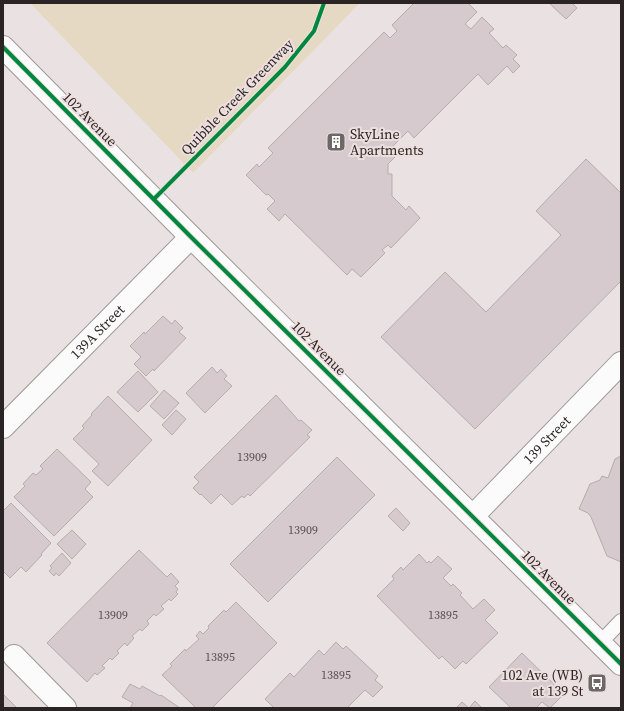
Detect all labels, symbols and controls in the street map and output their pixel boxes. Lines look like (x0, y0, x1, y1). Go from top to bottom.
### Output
street label: Quibble Creek Greenway (176, 34, 298, 160)
street label: 102 Avenue (58, 87, 122, 151)
place label: SkyLine Apartments (350, 124, 424, 160)
building icon: SkyLine Apartments (325, 131, 347, 153)
street label: 139A Street (66, 300, 129, 364)
street label: 102 Avenue (287, 316, 351, 380)
street label: 139 Street (518, 411, 575, 469)
house number: 13909 (237, 449, 267, 465)
house number: 13909 (288, 522, 318, 538)
street label: 102 Avenue (517, 545, 581, 609)
house number: 13909 (98, 607, 128, 623)
house number: 13895 (428, 607, 458, 623)
house number: 13895 (205, 649, 235, 665)
place label: 102 Ave (WB) at 139 St (502, 665, 583, 701)
house number: 13895 (321, 667, 351, 683)
bus stop icon: 102 Ave (WB) at 139 St (586, 672, 608, 694)

